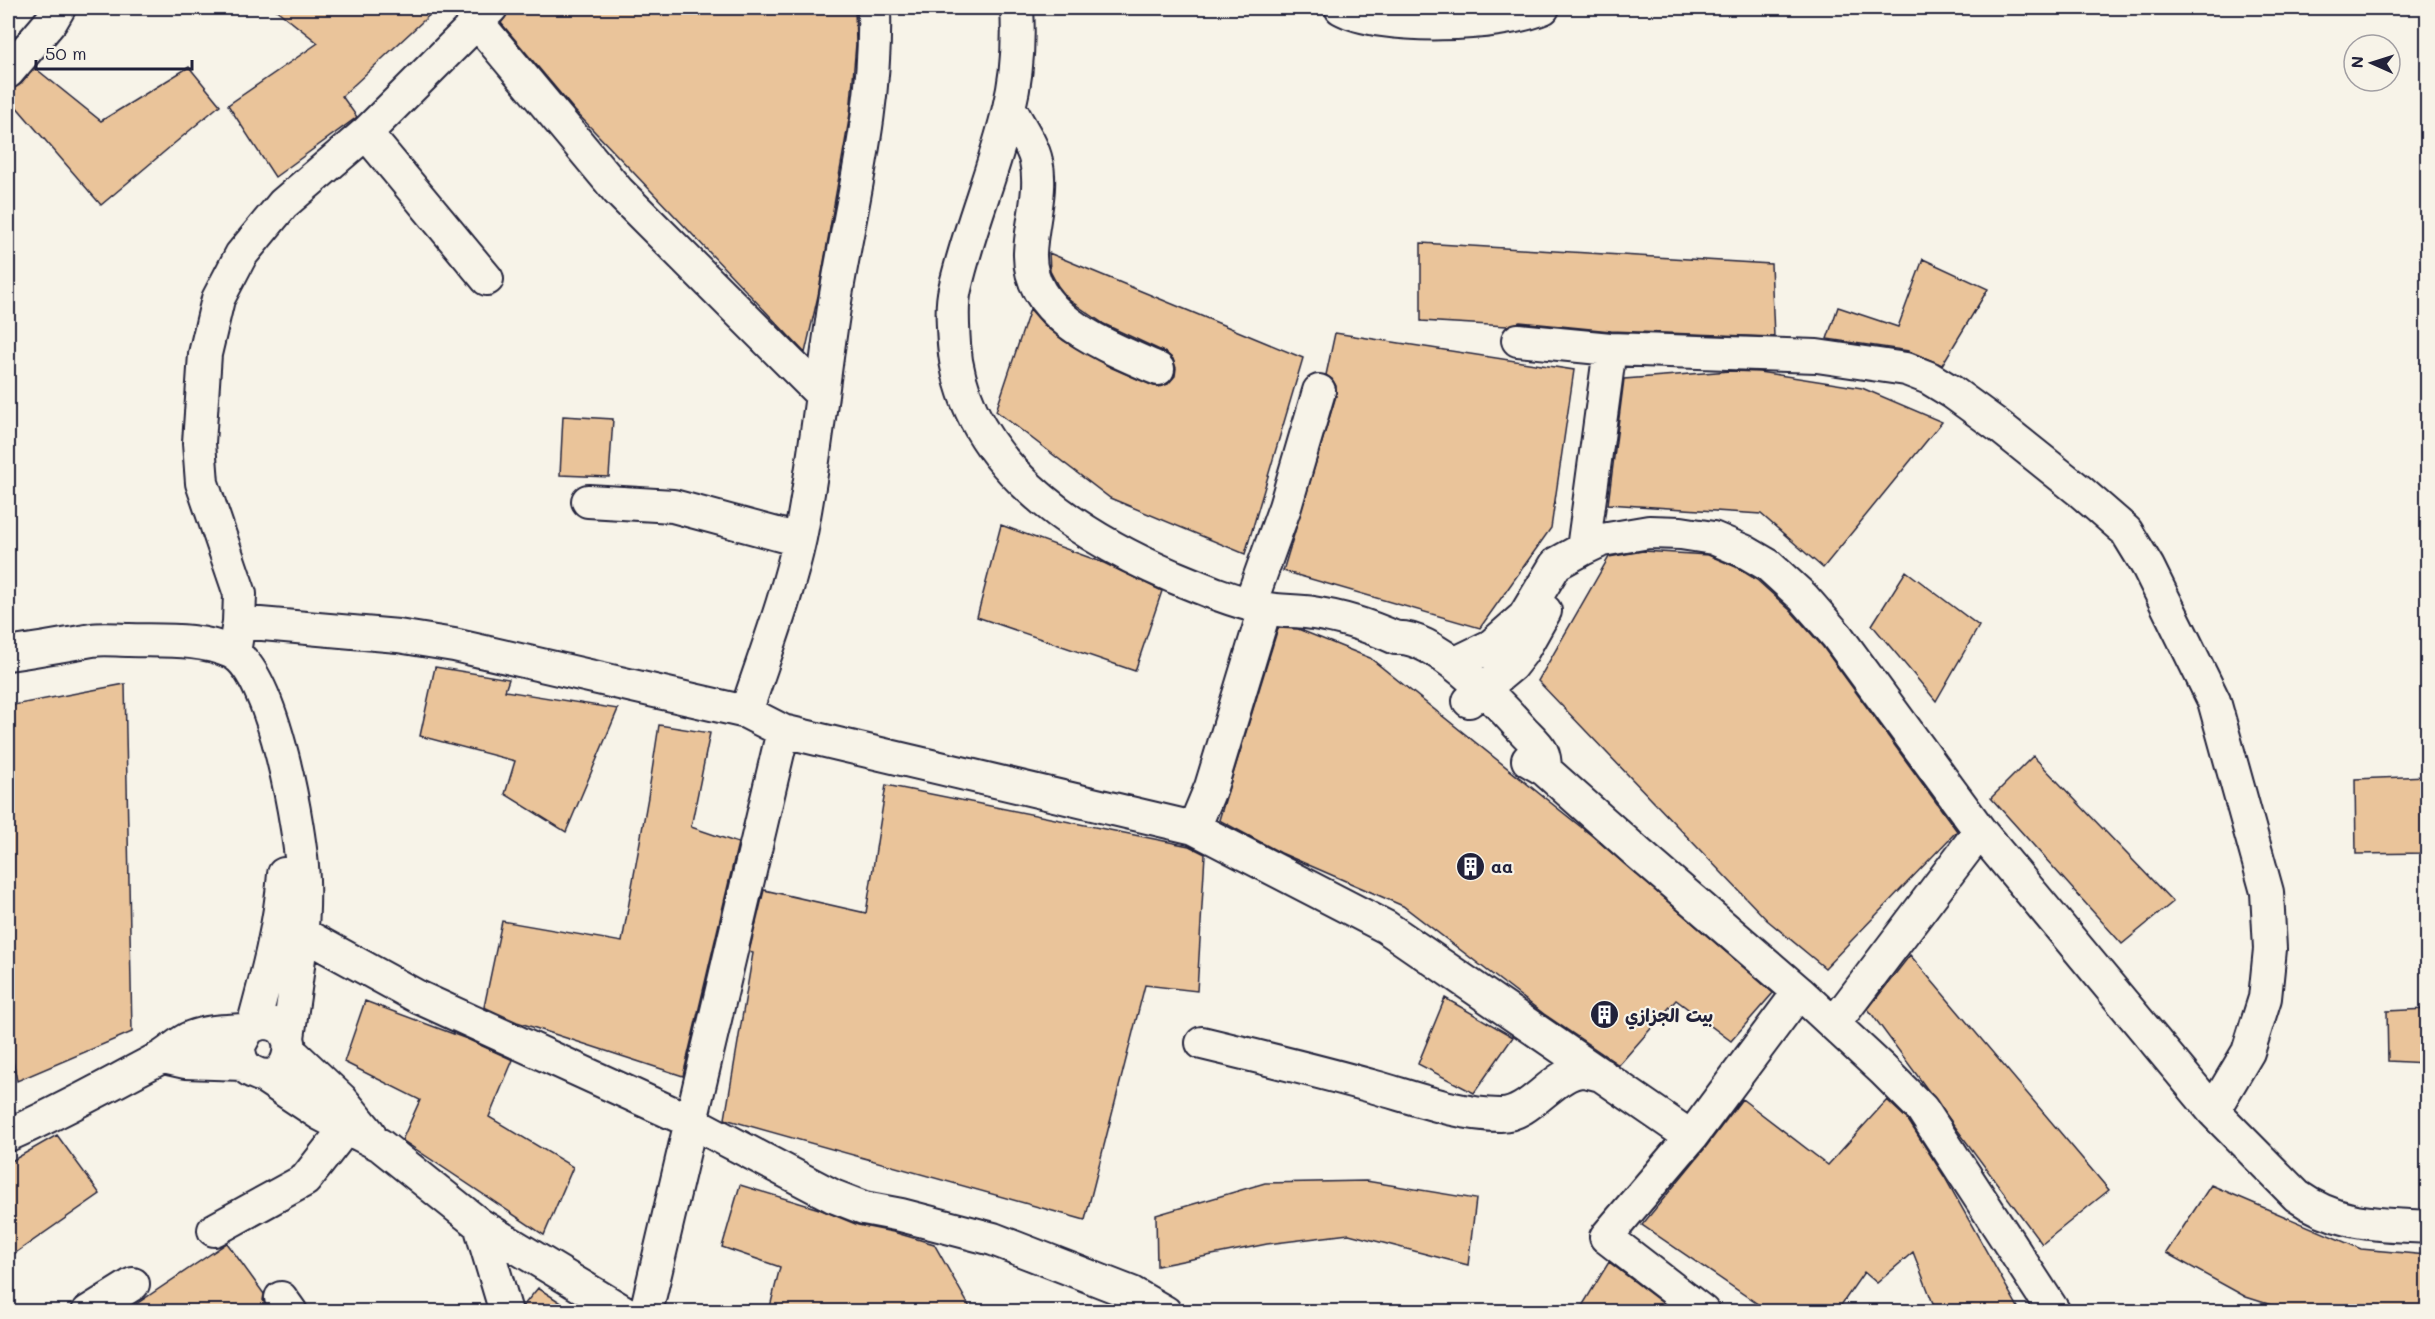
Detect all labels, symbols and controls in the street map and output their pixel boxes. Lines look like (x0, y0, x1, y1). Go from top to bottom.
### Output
scale bar (36, 33, 192, 71)
north arrow (2342, 33, 2402, 93)
text: 50 m (45, 41, 87, 65)
text: N (2346, 56, 2367, 69)
building icon: aa (1454, 850, 1486, 882)
place label: aa (1491, 854, 1513, 878)
building icon: بيت الجزازي (1588, 999, 1620, 1031)
place label: بيت الجزازي (1625, 1003, 1713, 1030)

